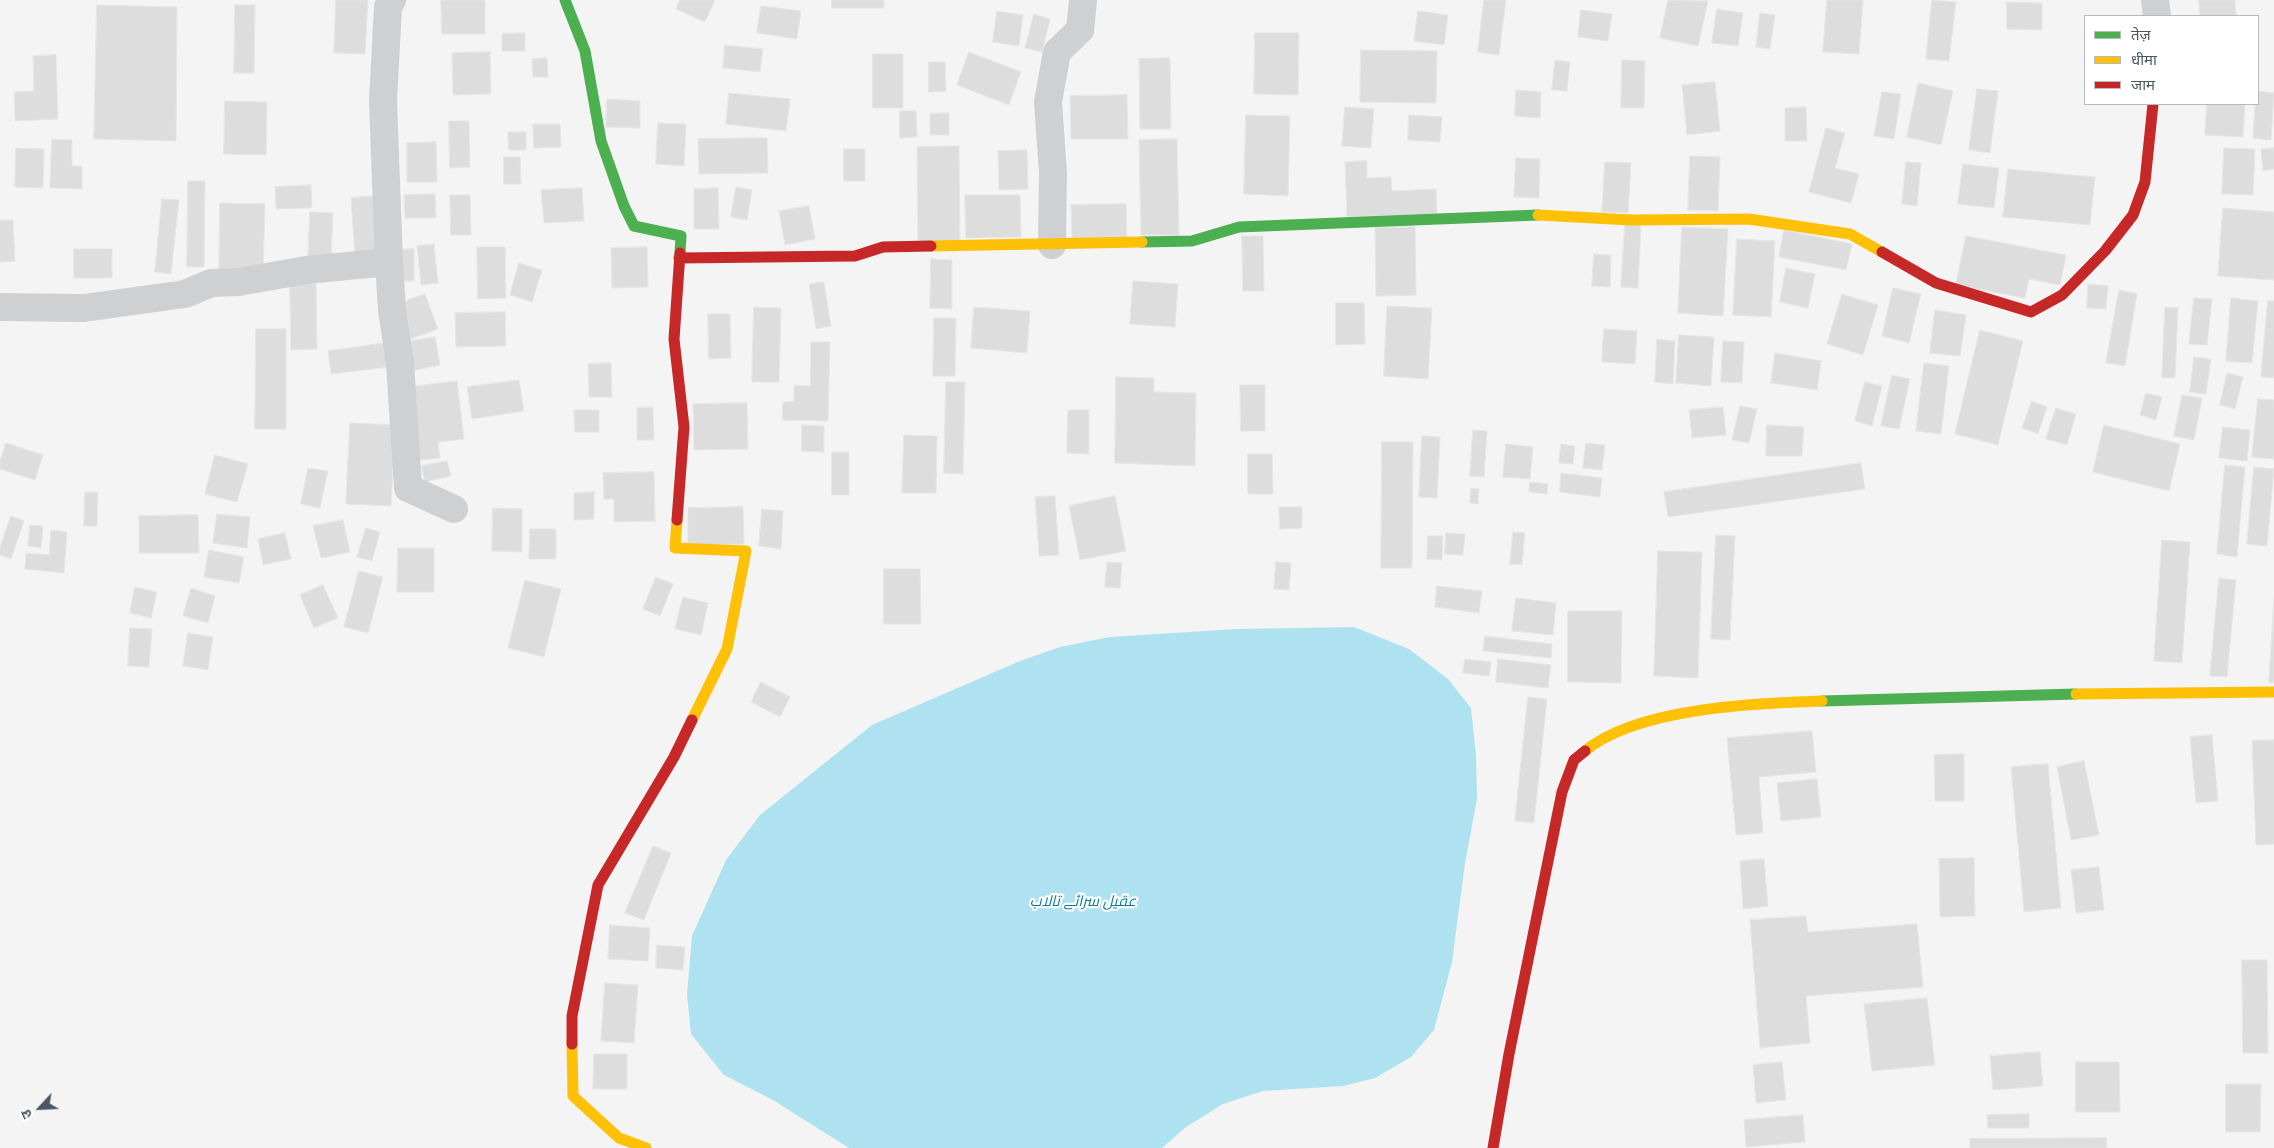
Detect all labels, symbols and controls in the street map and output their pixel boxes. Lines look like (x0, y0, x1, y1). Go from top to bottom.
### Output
legend (2084, 15, 2259, 105)
text: तेज़ (2131, 24, 2151, 44)
text: धीमा (2131, 49, 2157, 69)
text: जाम (2131, 74, 2155, 94)
water label: عقیل سرائے تالاب (1030, 893, 1136, 911)
north arrow (15, 1083, 65, 1133)
text: उ (16, 1107, 36, 1122)

